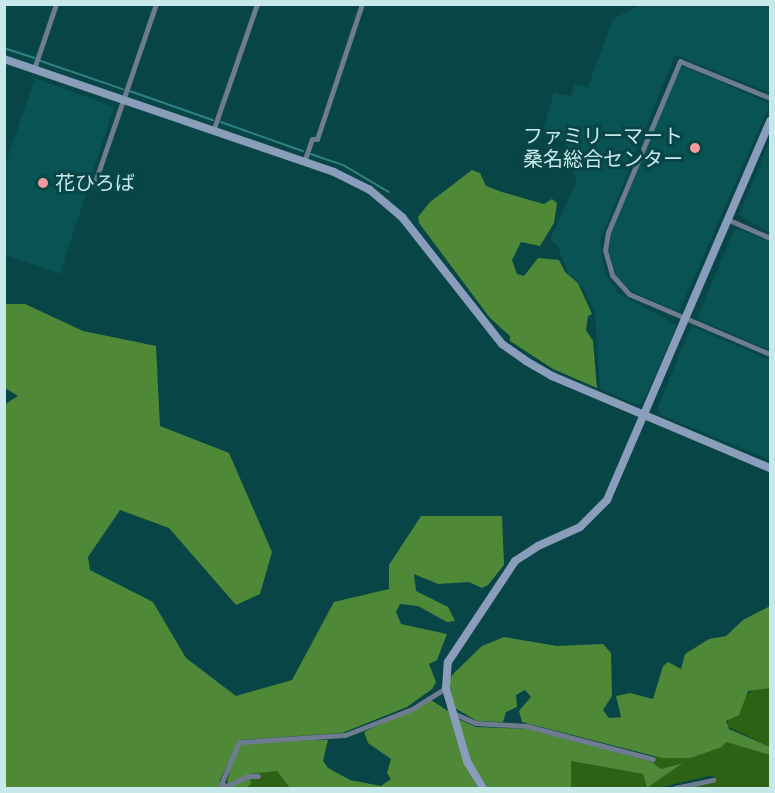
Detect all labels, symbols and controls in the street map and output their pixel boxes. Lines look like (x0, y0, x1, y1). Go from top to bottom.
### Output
place label: ファミリーマート 桑名総合センター (523, 124, 683, 171)
marker: ファミリーマート 桑名総合センター (688, 141, 702, 155)
place label: 花ひろば (55, 171, 135, 195)
marker: 花ひろば (36, 176, 50, 190)

